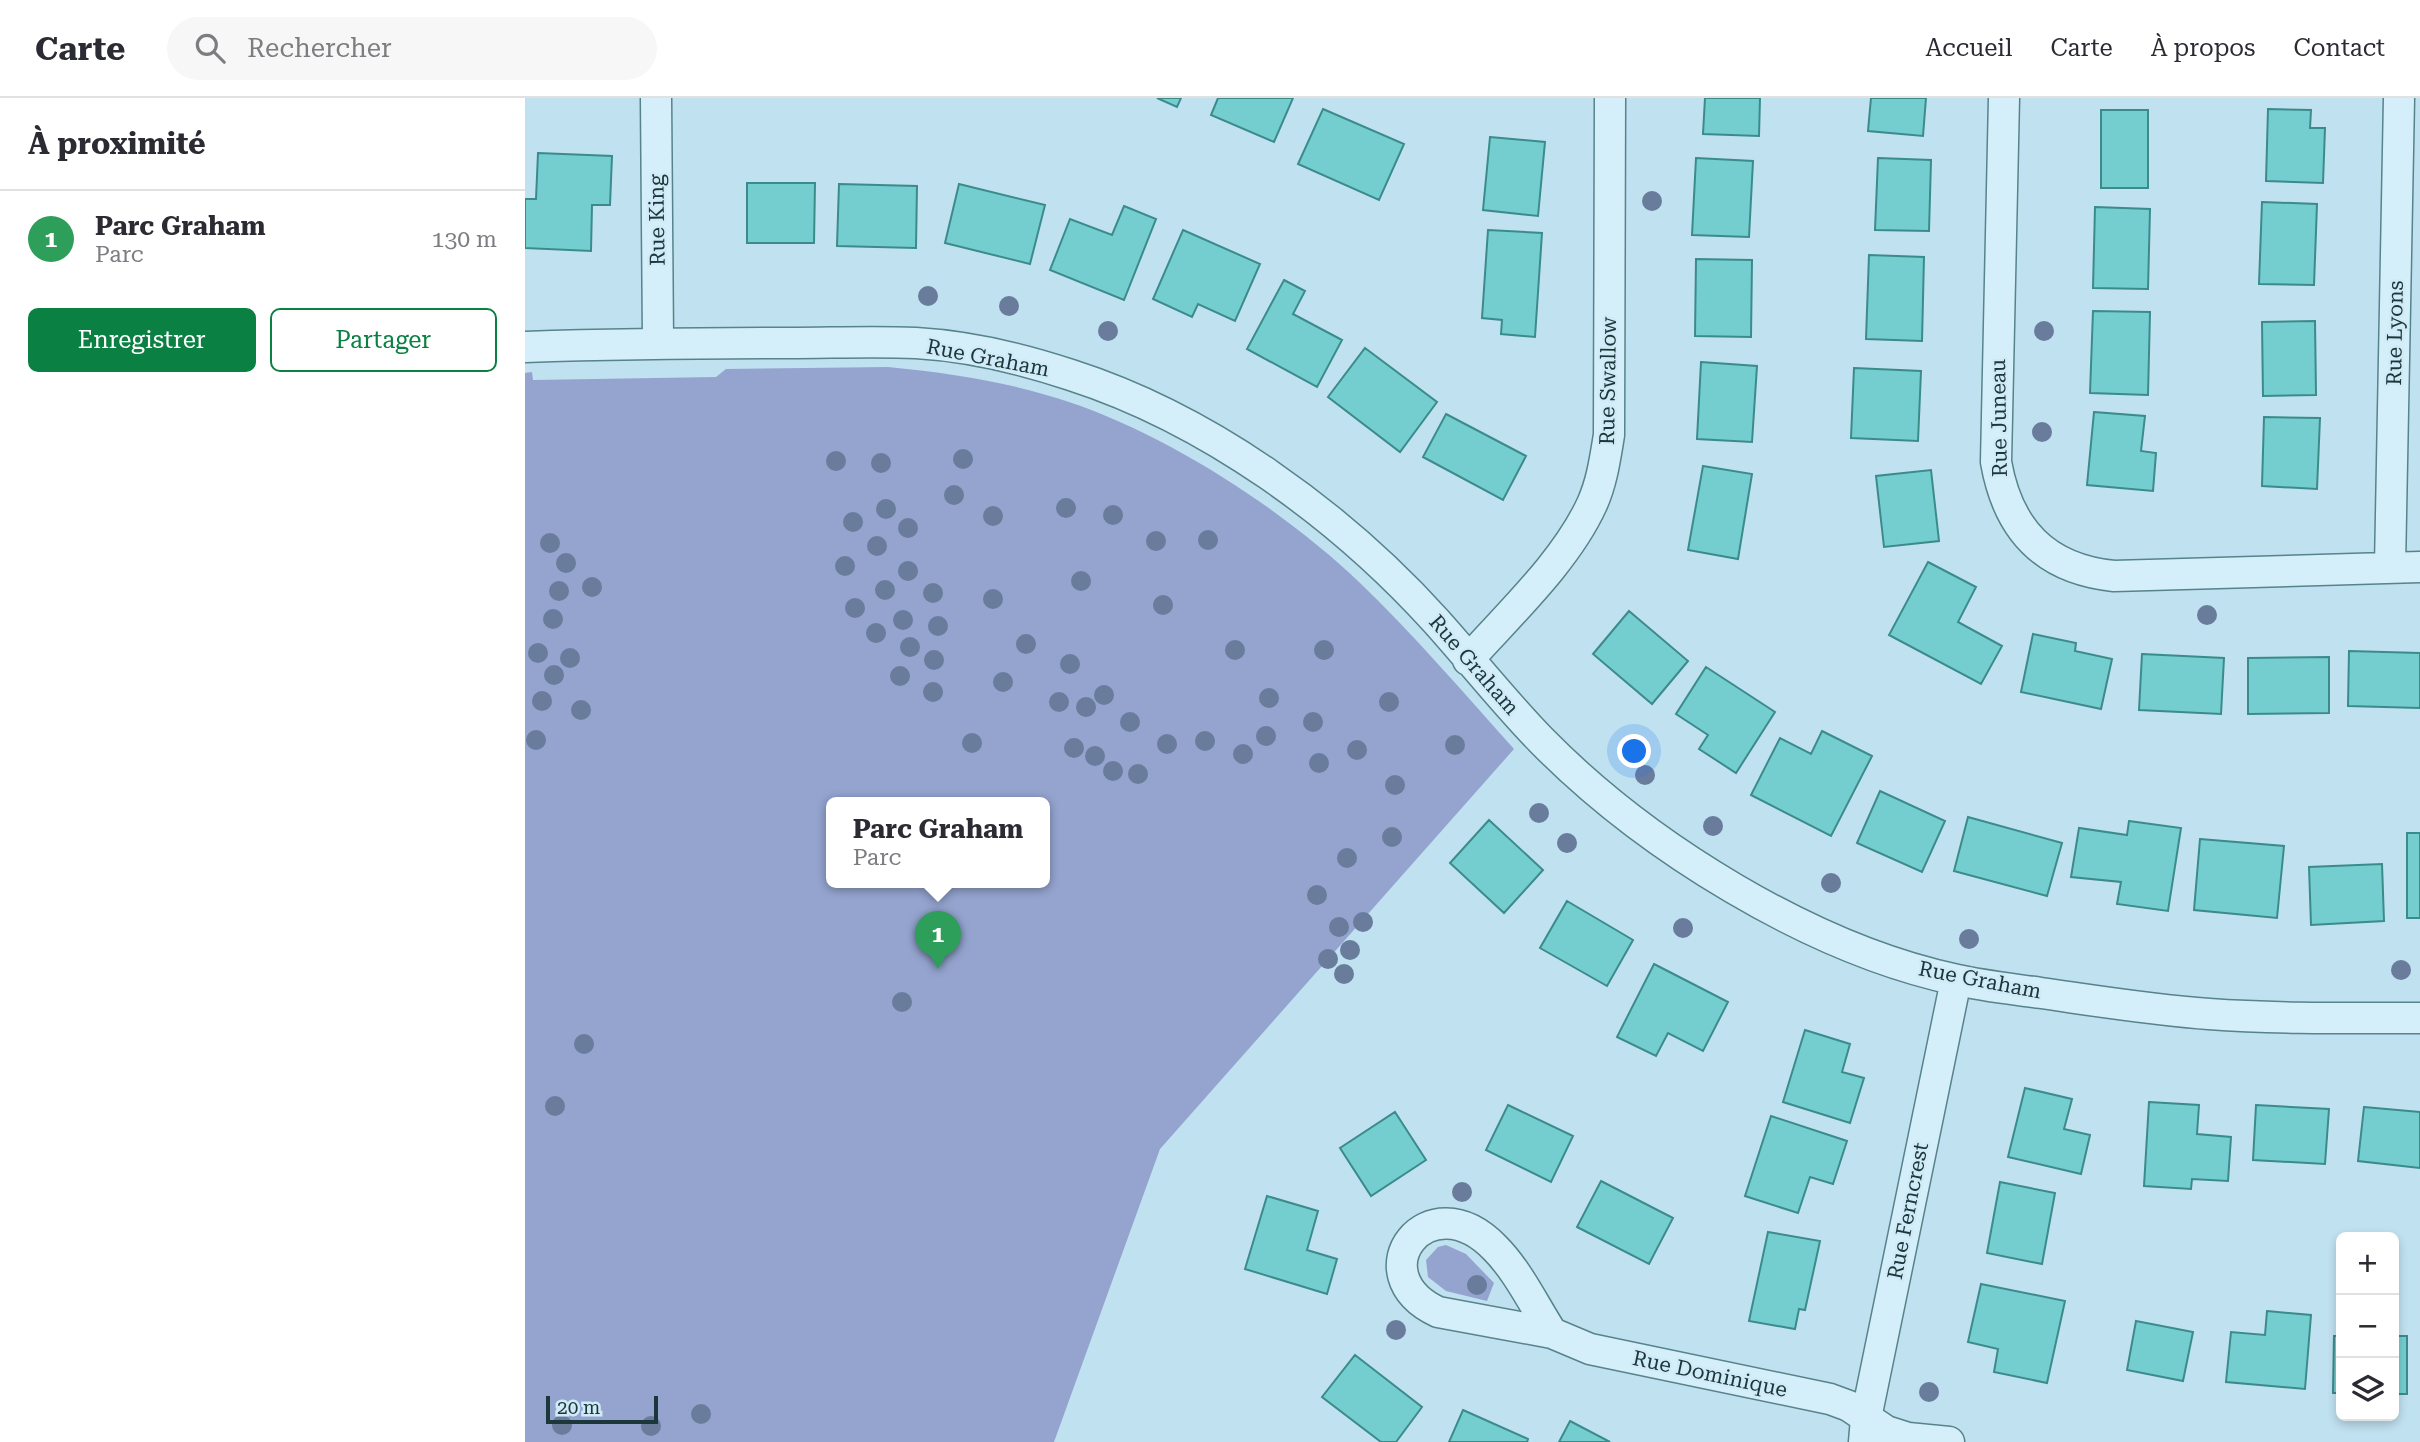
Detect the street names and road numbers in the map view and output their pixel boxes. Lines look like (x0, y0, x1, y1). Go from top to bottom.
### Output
street label: Rue King (644, 174, 670, 266)
street label: Rue Lyons (2382, 280, 2408, 386)
street label: Rue Swallow (1595, 316, 1621, 445)
street label: Rue Graham (925, 334, 1051, 382)
street label: Rue Juneau (1986, 359, 2012, 477)
street label: Rue Graham (1424, 610, 1524, 720)
street label: Rue Graham (1917, 956, 2043, 1004)
street label: Rue Ferncrest (1883, 1140, 1933, 1282)
street label: Rue Dominique (1631, 1346, 1789, 1402)

